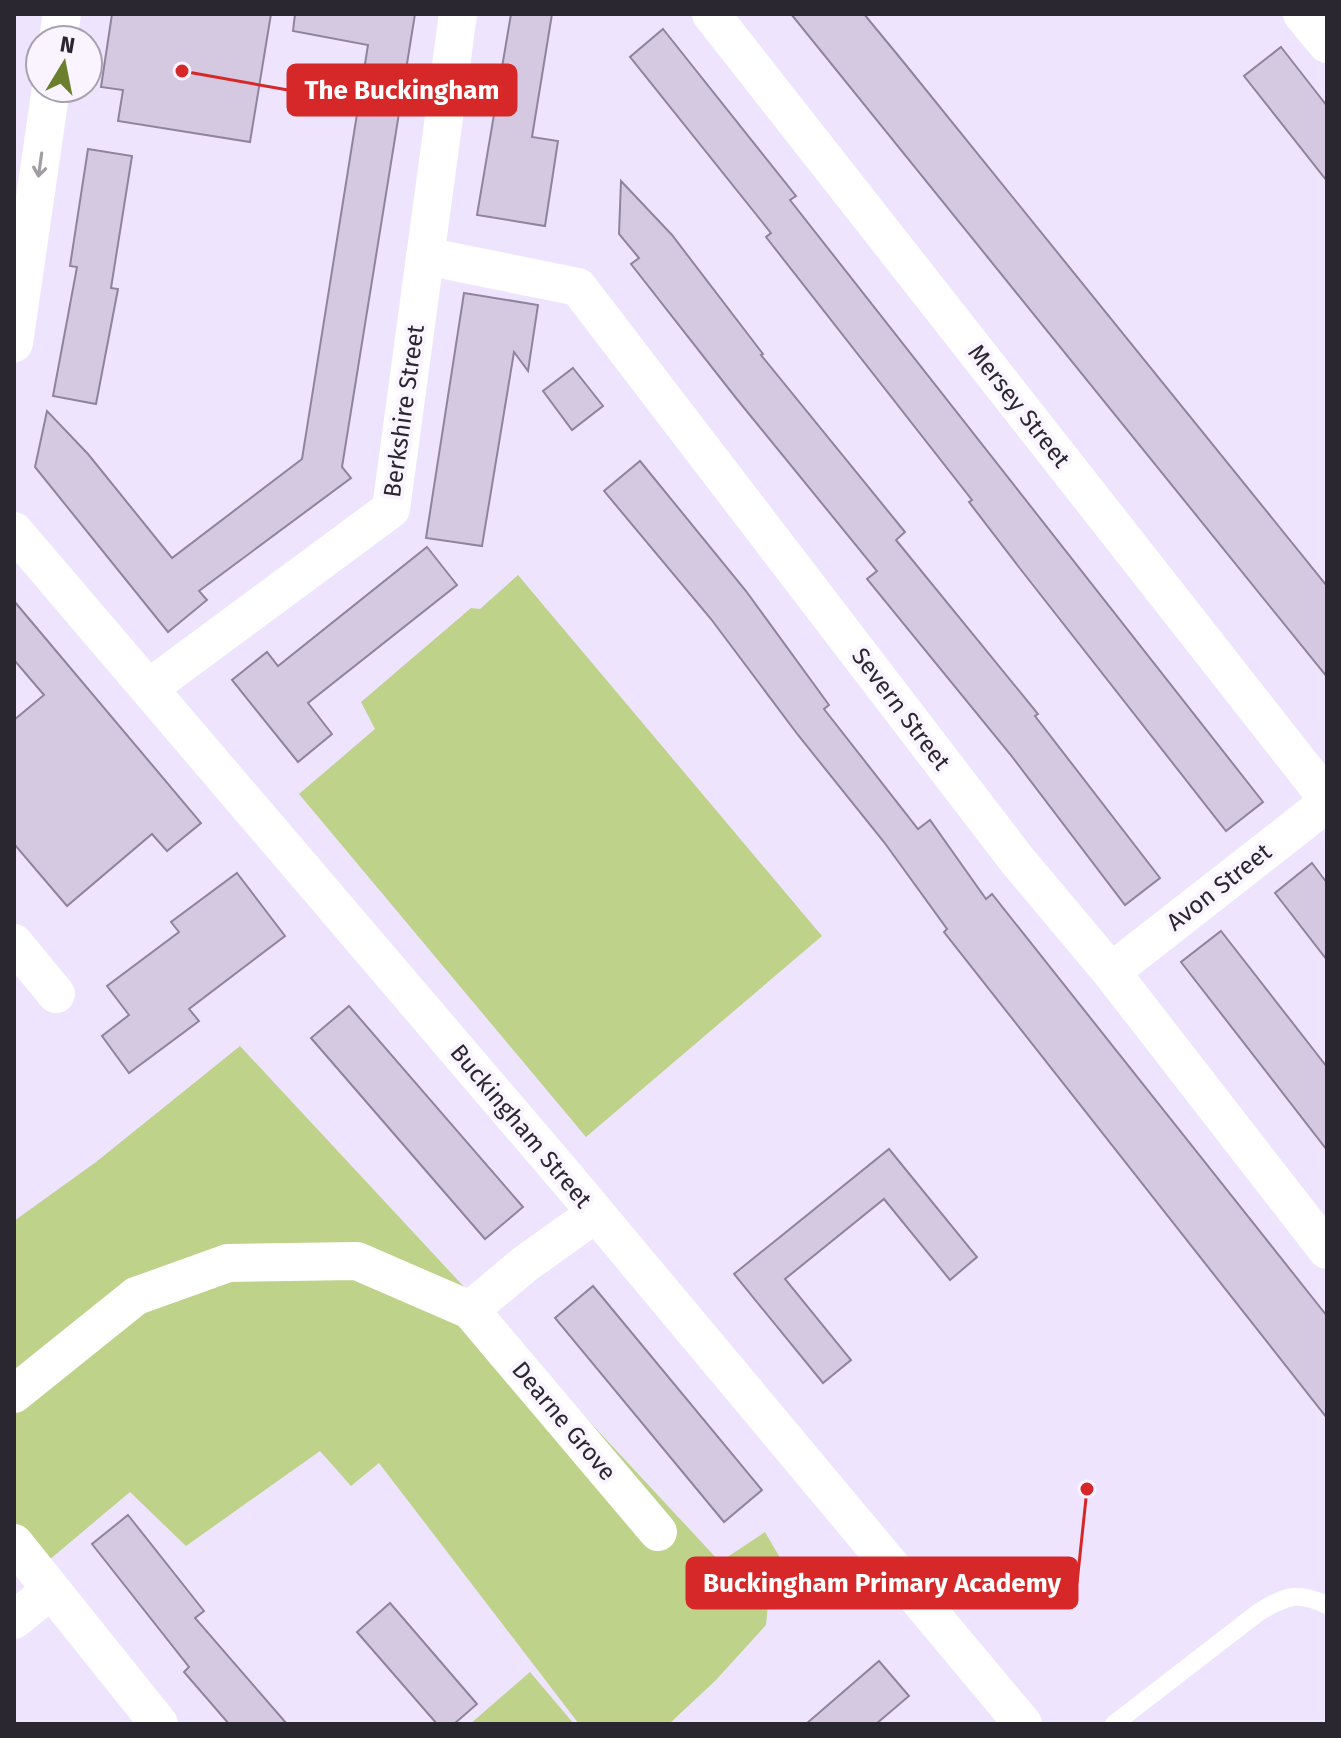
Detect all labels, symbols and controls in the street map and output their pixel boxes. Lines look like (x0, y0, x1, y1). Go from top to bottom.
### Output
north arrow (24, 24, 104, 104)
text: N (58, 30, 77, 59)
callout: The Buckingham (288, 65, 516, 115)
text: The Buckingham (304, 75, 500, 106)
one-way arrow (32, 152, 47, 177)
street label: Berkshire Street (378, 322, 430, 499)
street label: Mersey Street (962, 339, 1076, 473)
street label: Severn Street (846, 642, 956, 776)
street label: Avon Street (1161, 837, 1277, 937)
street label: Buckingham Street (444, 1039, 598, 1214)
street label: Dearne Grove (506, 1356, 622, 1486)
callout: Buckingham Primary Academy (687, 1558, 1077, 1608)
text: Buckingham Primary Academy (703, 1568, 1061, 1599)

